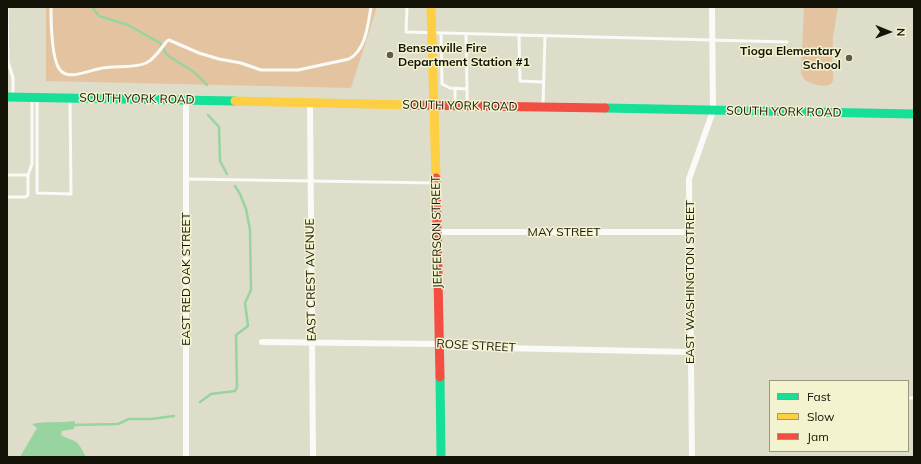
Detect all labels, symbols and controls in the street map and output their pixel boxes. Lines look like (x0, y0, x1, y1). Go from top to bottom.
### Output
north arrow (869, 12, 909, 52)
text: N (894, 28, 908, 36)
place label: Bensenville Fire Department Station #1 (398, 41, 530, 69)
place label: Tioga Elementary School (740, 44, 841, 72)
marker: Bensenville Fire Department Station #1 (385, 50, 395, 60)
marker: Tioga Elementary School (844, 53, 854, 63)
street label: SOUTH YORK ROAD (79, 91, 195, 107)
street label: SOUTH YORK ROAD (402, 98, 518, 114)
street label: SOUTH YORK ROAD (726, 104, 842, 120)
street label: JEFFERSON STREET (429, 176, 445, 288)
street label: EAST WASHINGTON STREET (683, 200, 697, 364)
street label: EAST RED OAK STREET (179, 212, 193, 346)
street label: EAST CREST AVENUE (303, 218, 319, 342)
street label: MAY STREET (528, 225, 600, 239)
street label: ROSE STREET (436, 337, 516, 355)
legend (769, 380, 909, 452)
text: Fast (807, 389, 831, 404)
text: Slow (807, 409, 835, 424)
text: Jam (807, 429, 829, 444)

